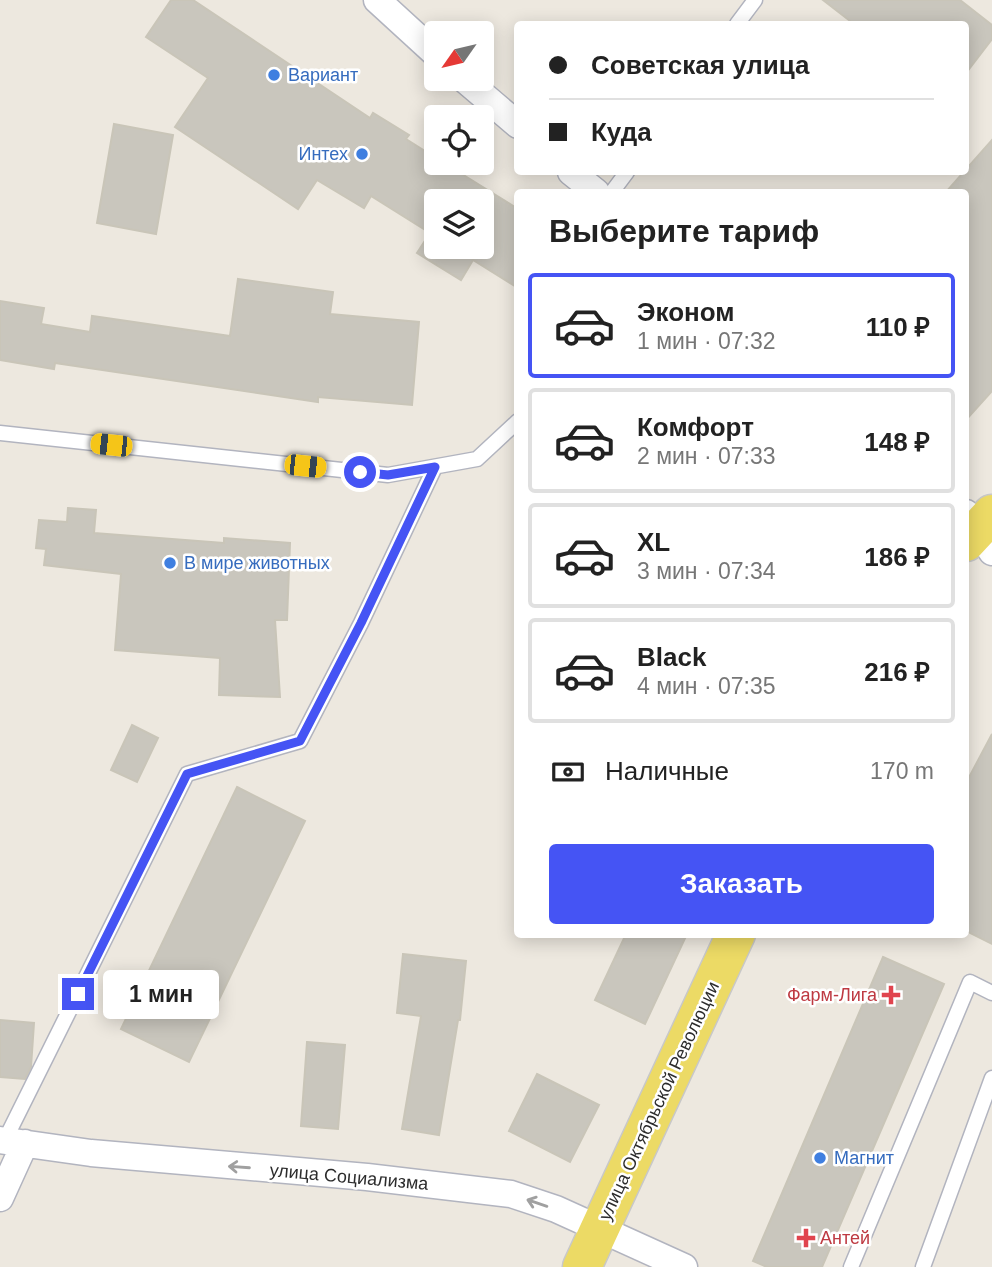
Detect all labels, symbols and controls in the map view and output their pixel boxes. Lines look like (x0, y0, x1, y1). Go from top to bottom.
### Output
north arrow (424, 21, 494, 91)
map controls (424, 21, 494, 259)
text: Советская улица (591, 50, 810, 80)
place label: Вариант (288, 65, 358, 85)
marker: Вариант (266, 67, 282, 83)
button: locate (424, 105, 494, 175)
text: Куда (591, 117, 652, 147)
place label: Интех (298, 144, 348, 164)
marker: Интех (354, 146, 370, 162)
button: layers (424, 189, 494, 259)
text: Выберите тариф (549, 213, 819, 249)
icon: car (553, 294, 616, 357)
text: Эконом (637, 297, 735, 327)
text: 110 ₽ (866, 312, 930, 342)
text: 1 мин · 07:32 (637, 328, 776, 354)
icon: car (553, 409, 616, 472)
text: Комфорт (637, 412, 754, 442)
text: 148 ₽ (864, 427, 930, 457)
car (90, 432, 133, 458)
text: 2 мин · 07:33 (637, 443, 776, 469)
car (284, 453, 327, 479)
route start (344, 456, 376, 488)
icon: car (553, 524, 616, 587)
text: XL (637, 527, 670, 557)
text: 186 ₽ (864, 542, 930, 572)
place label: В мире животных (184, 553, 330, 573)
marker: В мире животных (162, 555, 178, 571)
text: 3 мин · 07:34 (637, 558, 776, 584)
icon: car (553, 639, 616, 702)
text: Black (637, 642, 706, 672)
text: 216 ₽ (864, 657, 930, 687)
text: 4 мин · 07:35 (637, 673, 776, 699)
icon: cash (549, 753, 587, 791)
text: Наличные (605, 756, 729, 786)
text: 170 m (870, 758, 934, 784)
button: Заказать (549, 844, 934, 924)
callout: 1 мин (102, 970, 218, 1018)
route end (62, 978, 94, 1010)
street label: улица Октябрьской Революции (595, 978, 723, 1224)
text: 1 мин (129, 981, 193, 1007)
place label: Фарм-Лига (787, 985, 878, 1005)
marker: Фарм-Лига (883, 987, 899, 1003)
place label: Магнит (834, 1148, 894, 1168)
marker: Магнит (812, 1150, 828, 1166)
one-way arrow (228, 1160, 251, 1173)
street label: улица Социализма (269, 1160, 430, 1194)
one-way arrow (526, 1196, 548, 1209)
place label: Антей (820, 1228, 870, 1248)
marker: Антей (798, 1230, 814, 1246)

